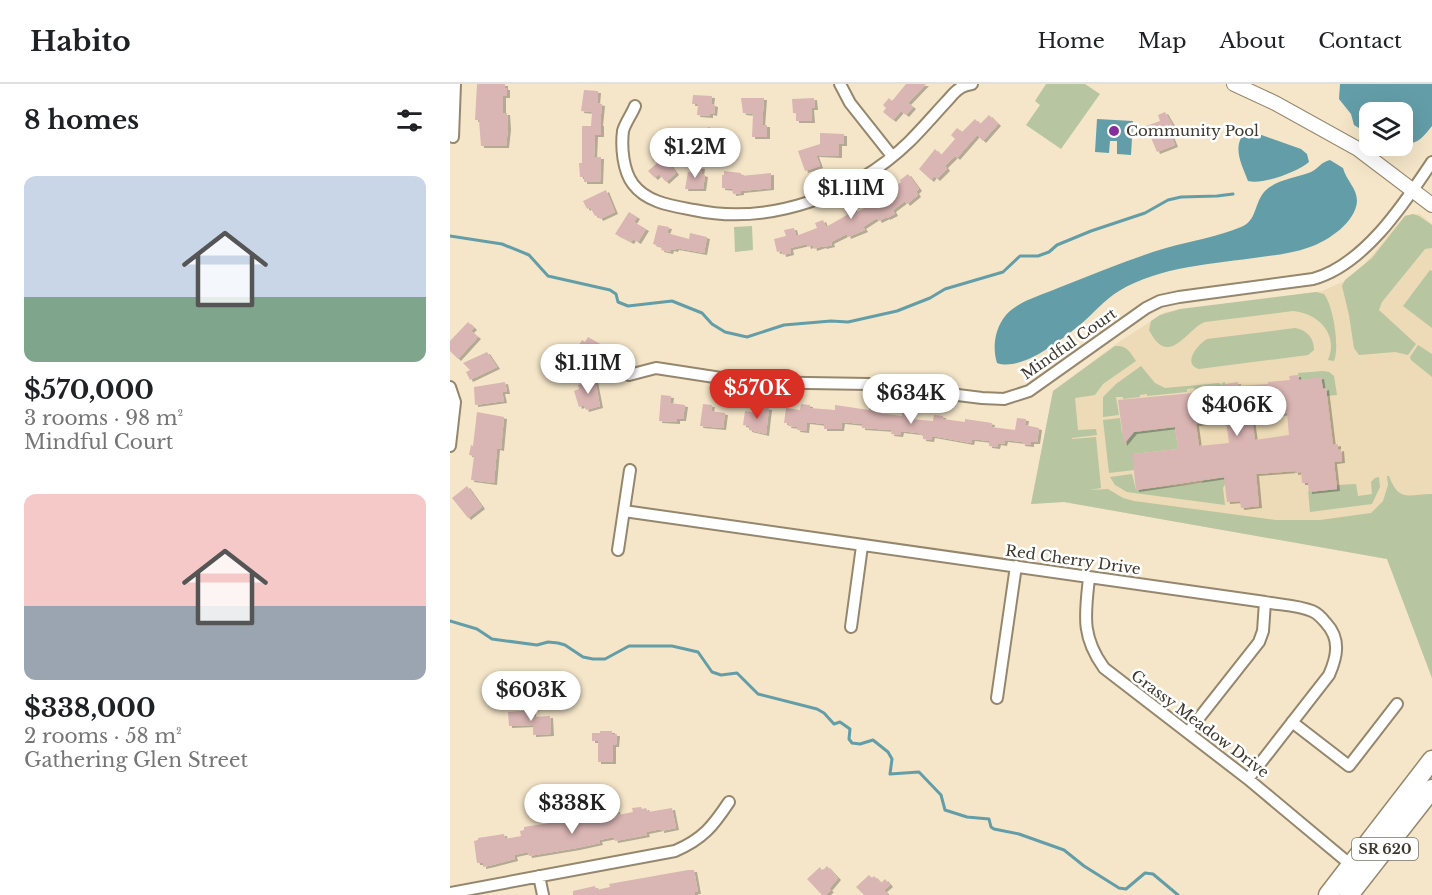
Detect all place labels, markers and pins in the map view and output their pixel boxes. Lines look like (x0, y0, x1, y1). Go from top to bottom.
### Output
place label: Community Pool (1126, 121, 1259, 140)
marker: Community Pool (1107, 124, 1121, 138)
pin: $1.2M (653, 128, 737, 179)
pin: $1.11M (802, 169, 900, 220)
pin: $1.11M (539, 344, 637, 395)
pin: $570K (715, 369, 799, 420)
pin: $634K (869, 374, 953, 425)
pin: $406K (1195, 386, 1279, 437)
pin: $603K (489, 671, 573, 722)
pin: $338K (530, 784, 614, 835)

